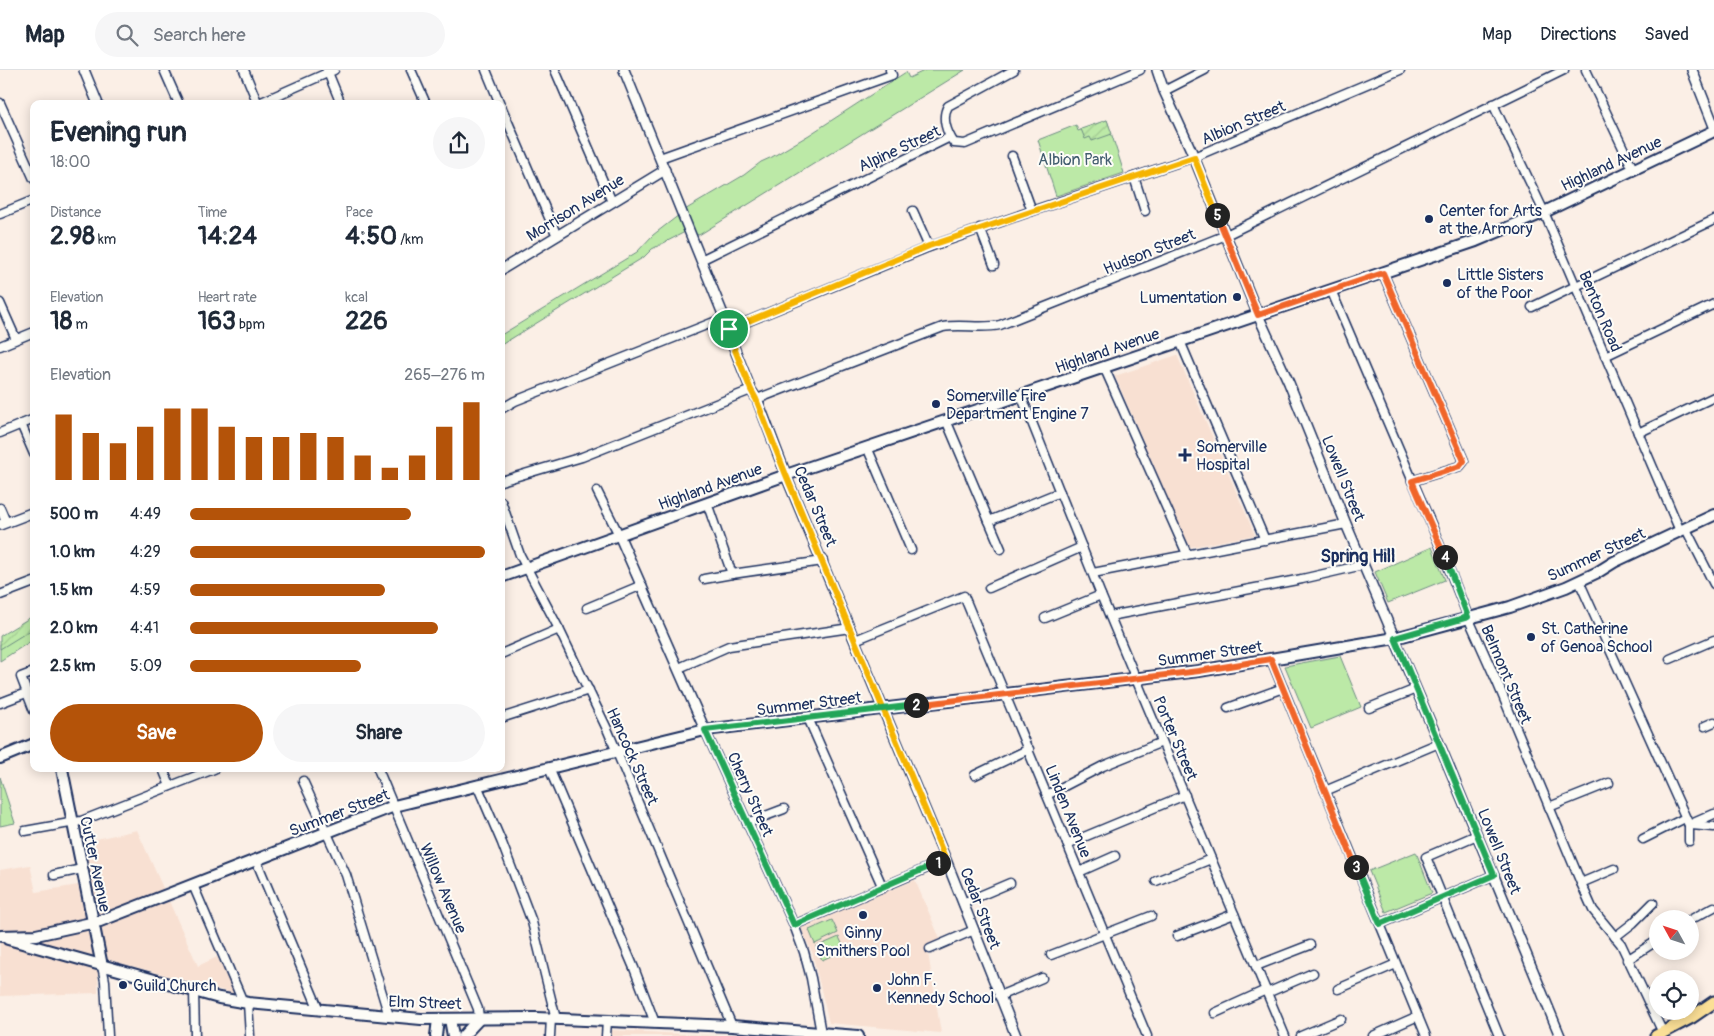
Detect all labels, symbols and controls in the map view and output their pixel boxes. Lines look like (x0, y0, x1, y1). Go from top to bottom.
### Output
search box (95, 12, 445, 57)
text: Map (25, 20, 65, 49)
icon: search (113, 21, 141, 49)
text: Search here (153, 23, 246, 47)
text: Map (1482, 23, 1512, 46)
text: Directions (1540, 23, 1616, 46)
text: Saved (1644, 23, 1689, 46)
street label: Albion Street (1198, 96, 1289, 150)
text: Evening run (50, 115, 187, 150)
button: share (433, 117, 485, 169)
street label: Alpine Street (855, 121, 944, 177)
street label: Highland Avenue (1558, 132, 1665, 196)
park label: Albion Park (1038, 150, 1112, 170)
text: 18:00 (50, 152, 90, 172)
street label: Morrison Avenue (523, 170, 628, 246)
place label: Center for Arts at the Armory (1439, 201, 1542, 239)
pin: 5 (1204, 202, 1230, 228)
text: Distance (50, 204, 101, 221)
text: Time (198, 204, 227, 221)
text: Pace (345, 204, 373, 221)
text: 5 (1214, 207, 1221, 224)
marker: Center for Arts at the Armory (1423, 213, 1435, 225)
text: 2.98 (50, 221, 95, 252)
text: 14:24 (198, 221, 257, 252)
text: 4:50 (345, 221, 397, 252)
street label: Hudson Street (1100, 224, 1199, 279)
text: km (95, 231, 116, 248)
text: /km (397, 231, 423, 248)
place label: Little Sisters of the Poor (1457, 265, 1543, 303)
street label: Benton Road (1574, 268, 1626, 355)
marker: Little Sisters of the Poor (1441, 277, 1453, 289)
place label: Lumentation (1140, 288, 1227, 308)
text: Elevation (50, 289, 103, 306)
text: Heart rate (198, 289, 257, 306)
text: kcal (345, 289, 368, 306)
marker: Lumentation (1231, 291, 1243, 303)
text: 18 (50, 306, 72, 337)
text: 163 (198, 306, 236, 337)
text: 226 (345, 306, 388, 337)
pin (708, 308, 750, 350)
icon: arrive (715, 315, 743, 343)
text: m (72, 316, 88, 333)
text: bpm (236, 316, 265, 333)
street label: Highland Avenue (1053, 324, 1162, 378)
text: Elevation (50, 365, 111, 385)
text: 265–276 m (404, 365, 485, 385)
place label: Somerville Fire Department Engine 7 (946, 386, 1089, 424)
marker: Somerville Fire Department Engine 7 (930, 398, 942, 410)
street label: Lowell Street (1317, 433, 1370, 525)
place label: Somerville Hospital (1196, 437, 1267, 475)
marker: Somerville Hospital (1178, 448, 1192, 462)
street label: Highland Avenue (656, 459, 765, 515)
street label: Cedar Street (789, 463, 841, 550)
text: 500 m (50, 504, 98, 524)
text: 4:49 (130, 504, 161, 524)
street label: Summer Street (1544, 523, 1649, 586)
text: 1.0 km (50, 542, 95, 562)
text: 4:29 (130, 542, 161, 562)
pin: 4 (1432, 544, 1458, 570)
district label: Spring Hill (1321, 545, 1395, 568)
text: 4 (1441, 549, 1450, 566)
text: 1.5 km (50, 580, 93, 600)
text: 4:59 (130, 580, 160, 600)
text: 2.0 km (50, 618, 98, 638)
text: 4:41 (130, 618, 159, 638)
place label: St. Catherine of Genoa School (1541, 619, 1653, 657)
street label: Belmont Street (1476, 622, 1536, 727)
marker: St. Catherine of Genoa School (1525, 631, 1537, 643)
street label: Summer Street (1156, 637, 1264, 671)
text: 2.5 km (50, 656, 95, 676)
text: 5:09 (130, 656, 162, 676)
street label: Summer Street (755, 688, 863, 720)
pin: 2 (904, 692, 928, 718)
street label: Porter Street (1148, 693, 1202, 784)
text: 2 (913, 697, 920, 714)
button: Save (50, 704, 263, 762)
button: Share (273, 704, 485, 762)
street label: Hancock Street (602, 705, 663, 809)
street label: Cherry Street (723, 749, 778, 840)
street label: Linden Avenue (1040, 762, 1096, 861)
street label: Summer Street (286, 784, 393, 841)
street label: Lowell Street (1473, 806, 1526, 898)
street label: Cutter Avenue (75, 815, 115, 914)
street label: Willow Avenue (415, 840, 471, 937)
pin: 1 (926, 850, 950, 876)
pin: 3 (1344, 854, 1368, 880)
text: 1 (936, 855, 941, 872)
text: 3 (1353, 859, 1360, 876)
street label: Cedar Street (955, 865, 1005, 952)
marker: Ginny Smithers Pool (857, 909, 869, 921)
north arrow (1649, 910, 1699, 960)
map controls (1649, 910, 1699, 1020)
place label: Ginny Smithers Pool (816, 923, 910, 961)
place label: John F. Kennedy School (887, 970, 994, 1008)
button: locate (1649, 970, 1699, 1020)
place label: Guild Church (133, 976, 216, 996)
marker: Guild Church (117, 979, 129, 991)
marker: John F. Kennedy School (871, 982, 883, 994)
street label: Elm Street (388, 992, 462, 1014)

